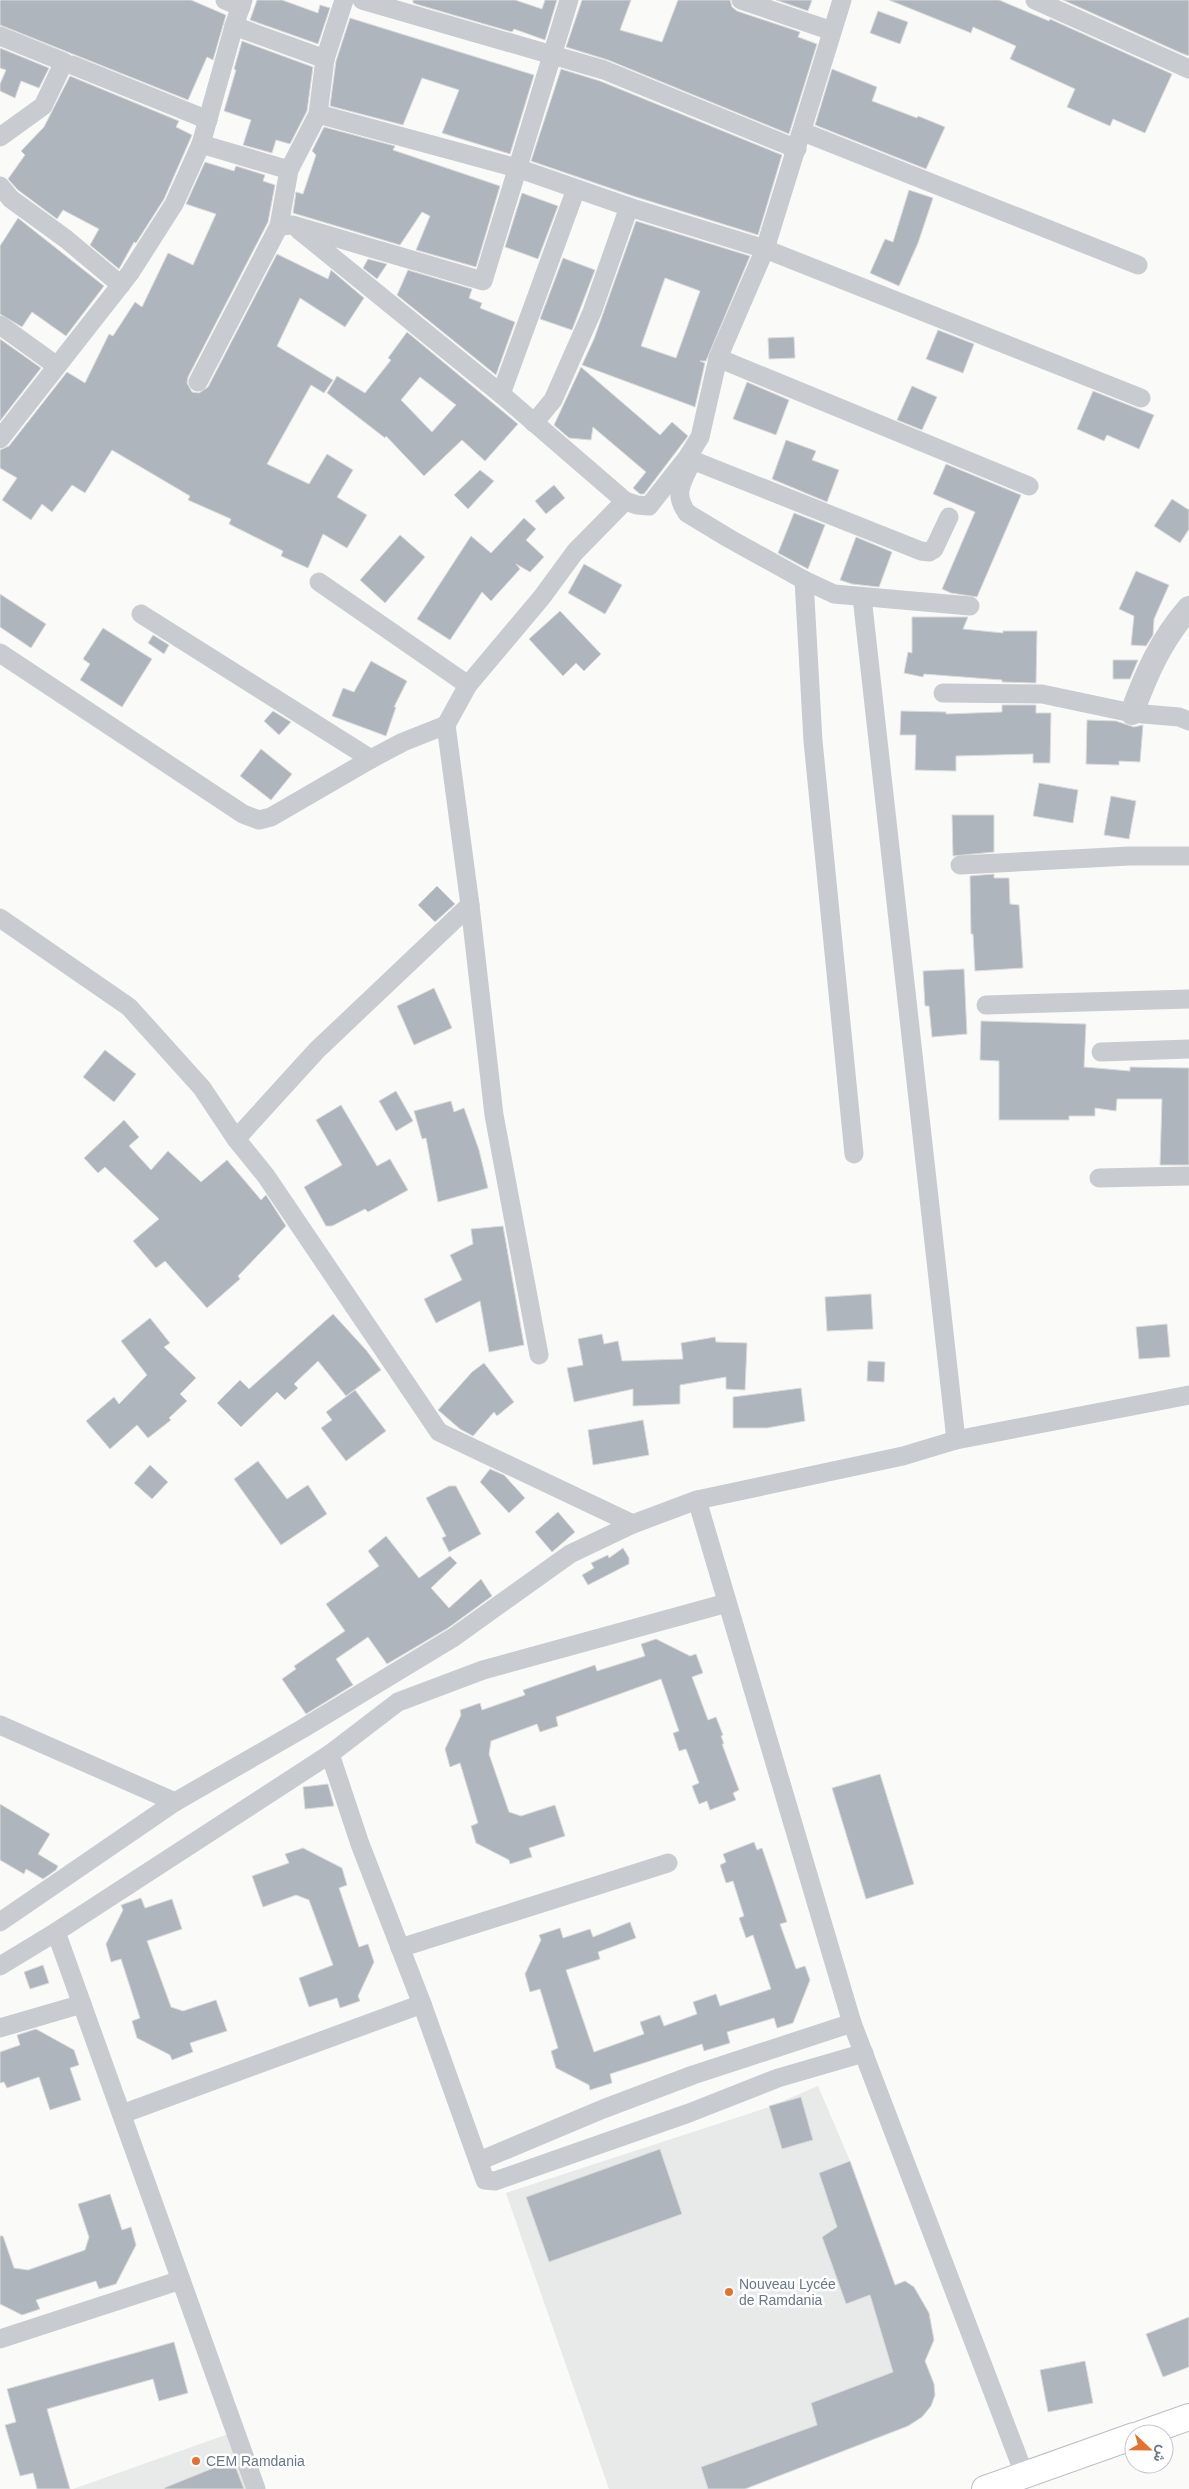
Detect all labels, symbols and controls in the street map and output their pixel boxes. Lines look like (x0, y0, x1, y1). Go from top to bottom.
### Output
place label: Nouveau Lycée de Ramdania (739, 2276, 836, 2308)
marker: Nouveau Lycée de Ramdania (723, 2286, 735, 2298)
north arrow (1124, 2424, 1174, 2474)
text: ش (1149, 2443, 1172, 2465)
place label: CEM Ramdania (206, 2453, 305, 2469)
marker: CEM Ramdania (190, 2455, 202, 2467)

